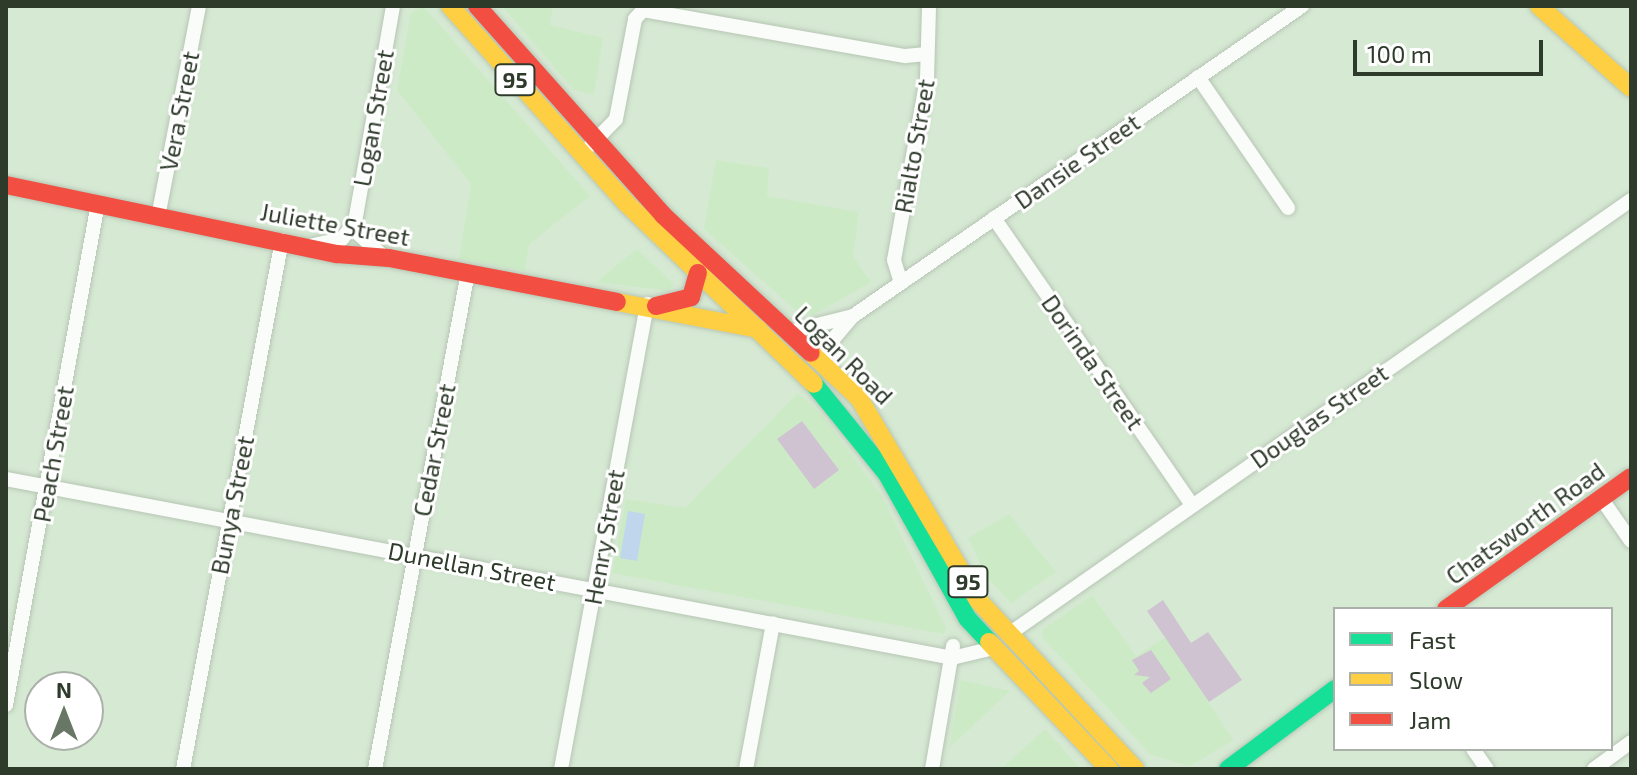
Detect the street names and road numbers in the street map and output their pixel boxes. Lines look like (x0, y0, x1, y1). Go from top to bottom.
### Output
street label: Logan Street (347, 47, 399, 189)
street label: Vera Street (153, 49, 205, 173)
road number: 95 (493, 62, 537, 98)
street label: Rialto Street (888, 77, 940, 215)
street label: Dansie Street (1009, 107, 1145, 215)
street label: Juliette Street (258, 197, 412, 251)
street label: Dorinda Street (1036, 289, 1150, 435)
street label: Logan Road (789, 300, 899, 410)
street label: Douglas Street (1245, 358, 1393, 474)
street label: Cedar Street (407, 381, 461, 519)
street label: Peach Street (27, 384, 79, 524)
street label: Bunya Street (204, 433, 260, 577)
street label: Chatsworth Road (1440, 456, 1610, 590)
street label: Henry Street (578, 467, 630, 607)
street label: Dunellan Street (386, 536, 558, 596)
road number: 95 (946, 564, 990, 600)

